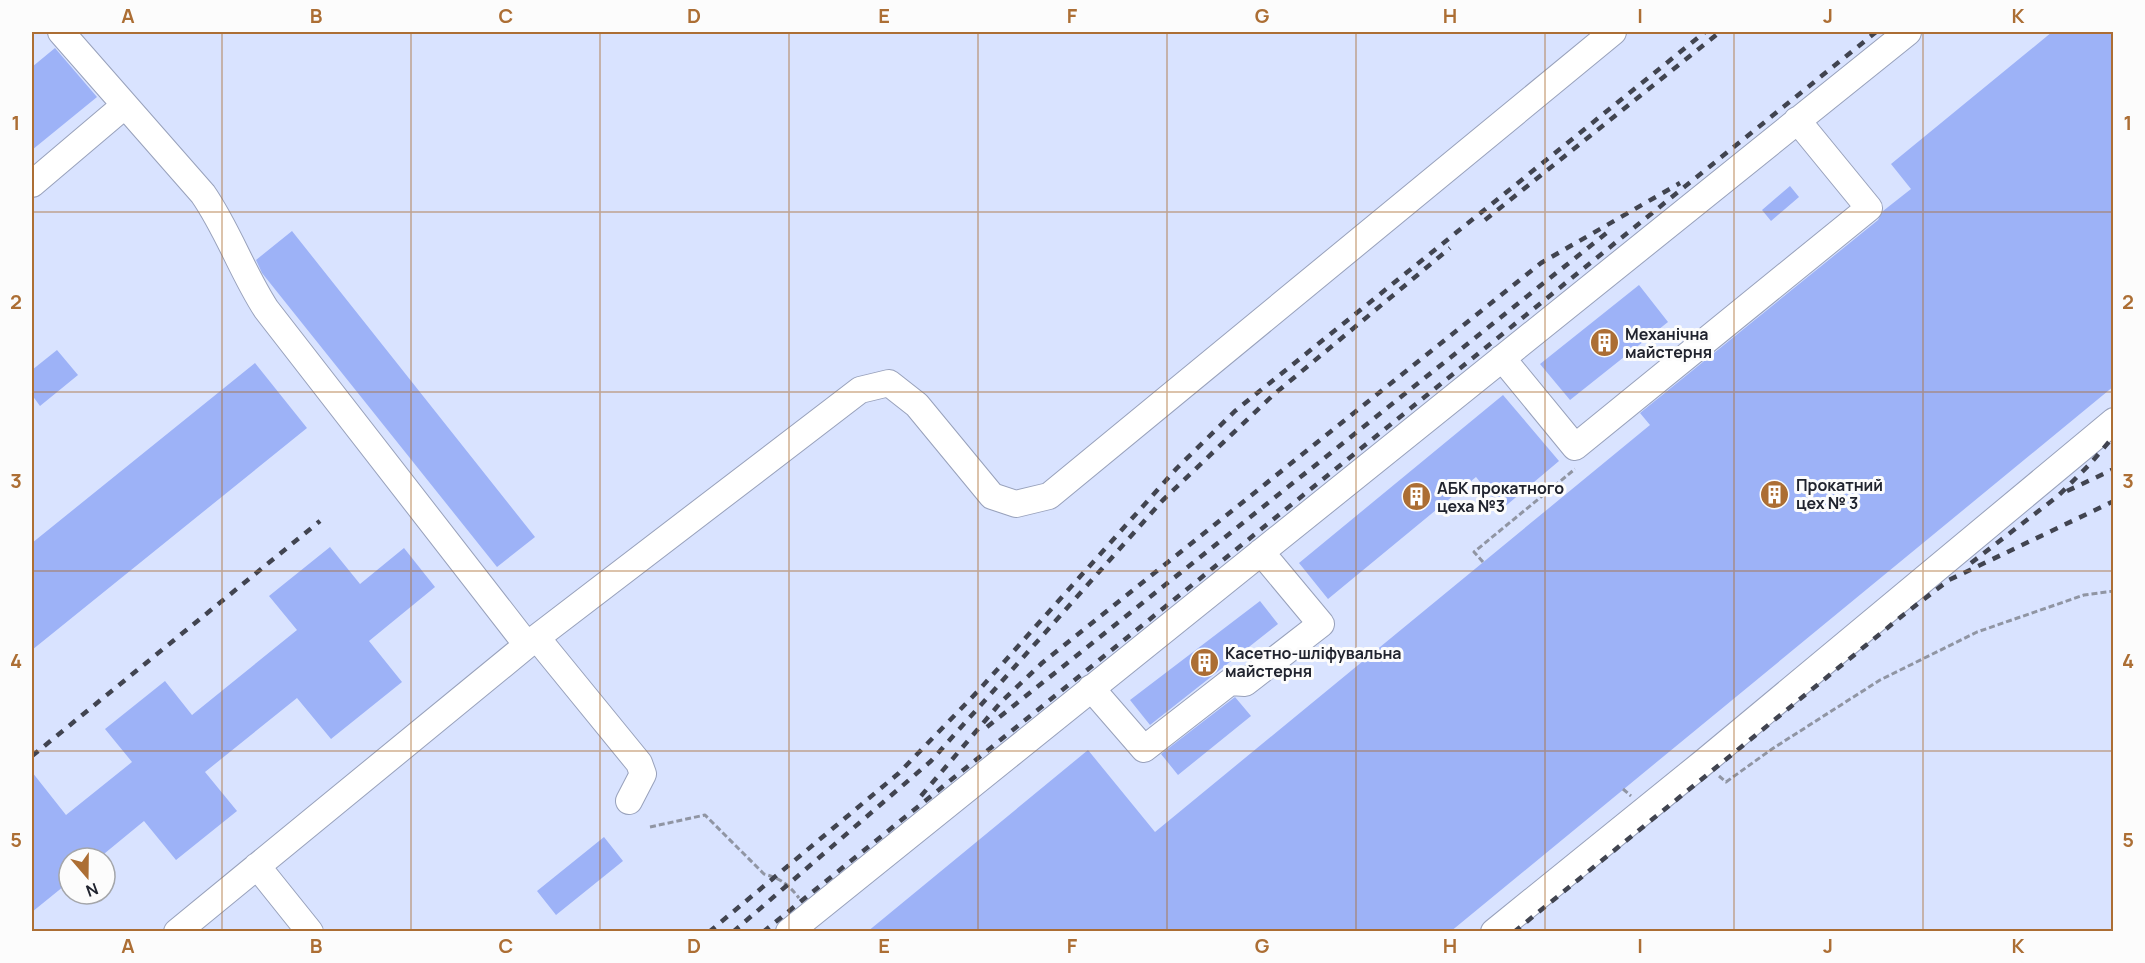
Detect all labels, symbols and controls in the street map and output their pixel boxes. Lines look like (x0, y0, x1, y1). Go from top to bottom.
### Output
text: A (121, 2, 135, 29)
text: B (310, 2, 323, 29)
text: C (499, 2, 513, 29)
text: D (687, 2, 701, 29)
text: E (878, 2, 890, 29)
text: F (1067, 2, 1078, 29)
text: G (1255, 2, 1270, 29)
text: H (1443, 2, 1457, 29)
text: I (1637, 2, 1643, 29)
text: J (1823, 2, 1833, 29)
text: K (2012, 2, 2025, 29)
text: 1 (12, 109, 20, 136)
text: 1 (2124, 109, 2132, 136)
text: 2 (10, 288, 22, 315)
text: 2 (2122, 288, 2134, 315)
place label: Механічна майстерня (1625, 323, 1712, 363)
building icon: Механічна майстерня (1588, 327, 1620, 359)
text: 3 (10, 467, 22, 494)
text: 3 (2122, 467, 2134, 494)
place label: Прокатний цех № 3 (1796, 474, 1883, 514)
place label: АБК прокатного цеха №3 (1437, 477, 1564, 517)
building icon: Прокатний цех № 3 (1759, 478, 1791, 510)
building icon: АБК прокатного цеха №3 (1400, 481, 1432, 513)
place label: Касетно-шліфувальна майстерня (1225, 642, 1402, 682)
building icon: Касетно-шліфувальна майстерня (1188, 646, 1220, 678)
text: 4 (10, 647, 22, 674)
text: 4 (2122, 647, 2134, 674)
text: 5 (10, 826, 22, 853)
text: 5 (2122, 826, 2134, 853)
north arrow (57, 846, 117, 906)
text: N (83, 878, 101, 902)
text: A (121, 932, 135, 959)
text: B (310, 932, 323, 959)
text: C (499, 932, 513, 959)
text: D (687, 932, 701, 959)
text: E (878, 932, 890, 959)
text: F (1067, 932, 1078, 959)
text: G (1255, 932, 1270, 959)
text: H (1443, 932, 1457, 959)
text: I (1637, 932, 1643, 959)
text: J (1823, 932, 1833, 959)
text: K (2012, 932, 2025, 959)

